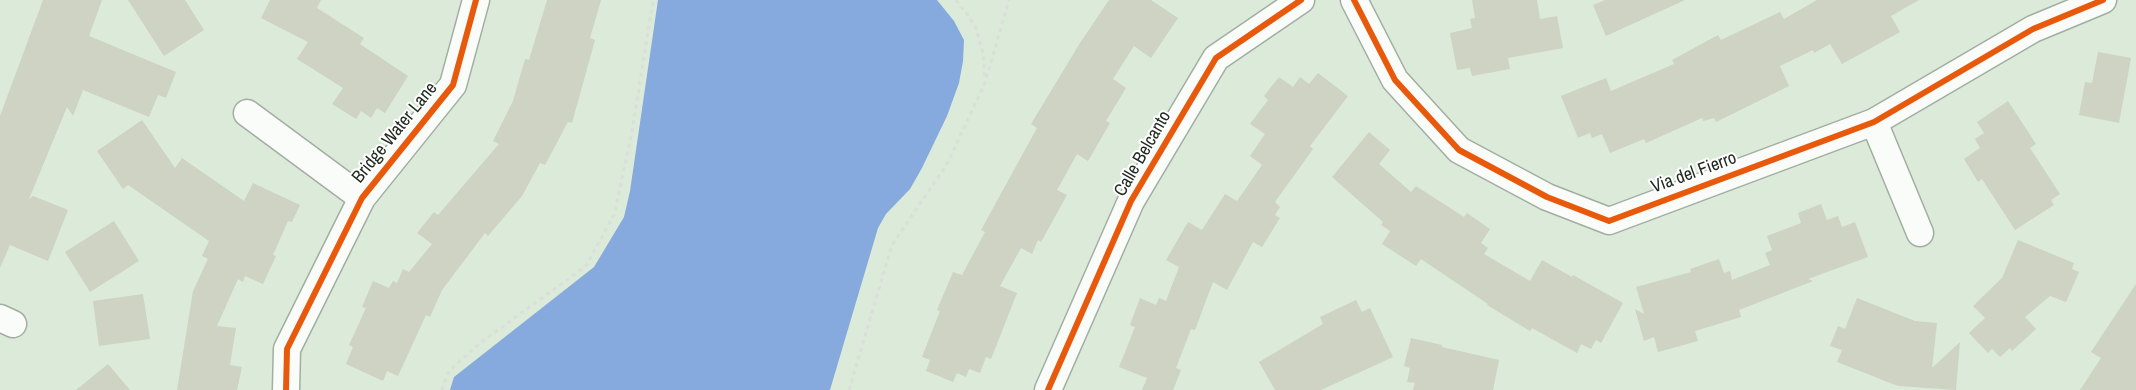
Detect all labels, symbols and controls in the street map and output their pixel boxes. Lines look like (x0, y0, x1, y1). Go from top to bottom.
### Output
street label: Bridge Water Lane (348, 78, 442, 188)
street label: Calle Belcanto (1110, 107, 1176, 201)
street label: Via del Fierro (1648, 148, 1740, 198)

